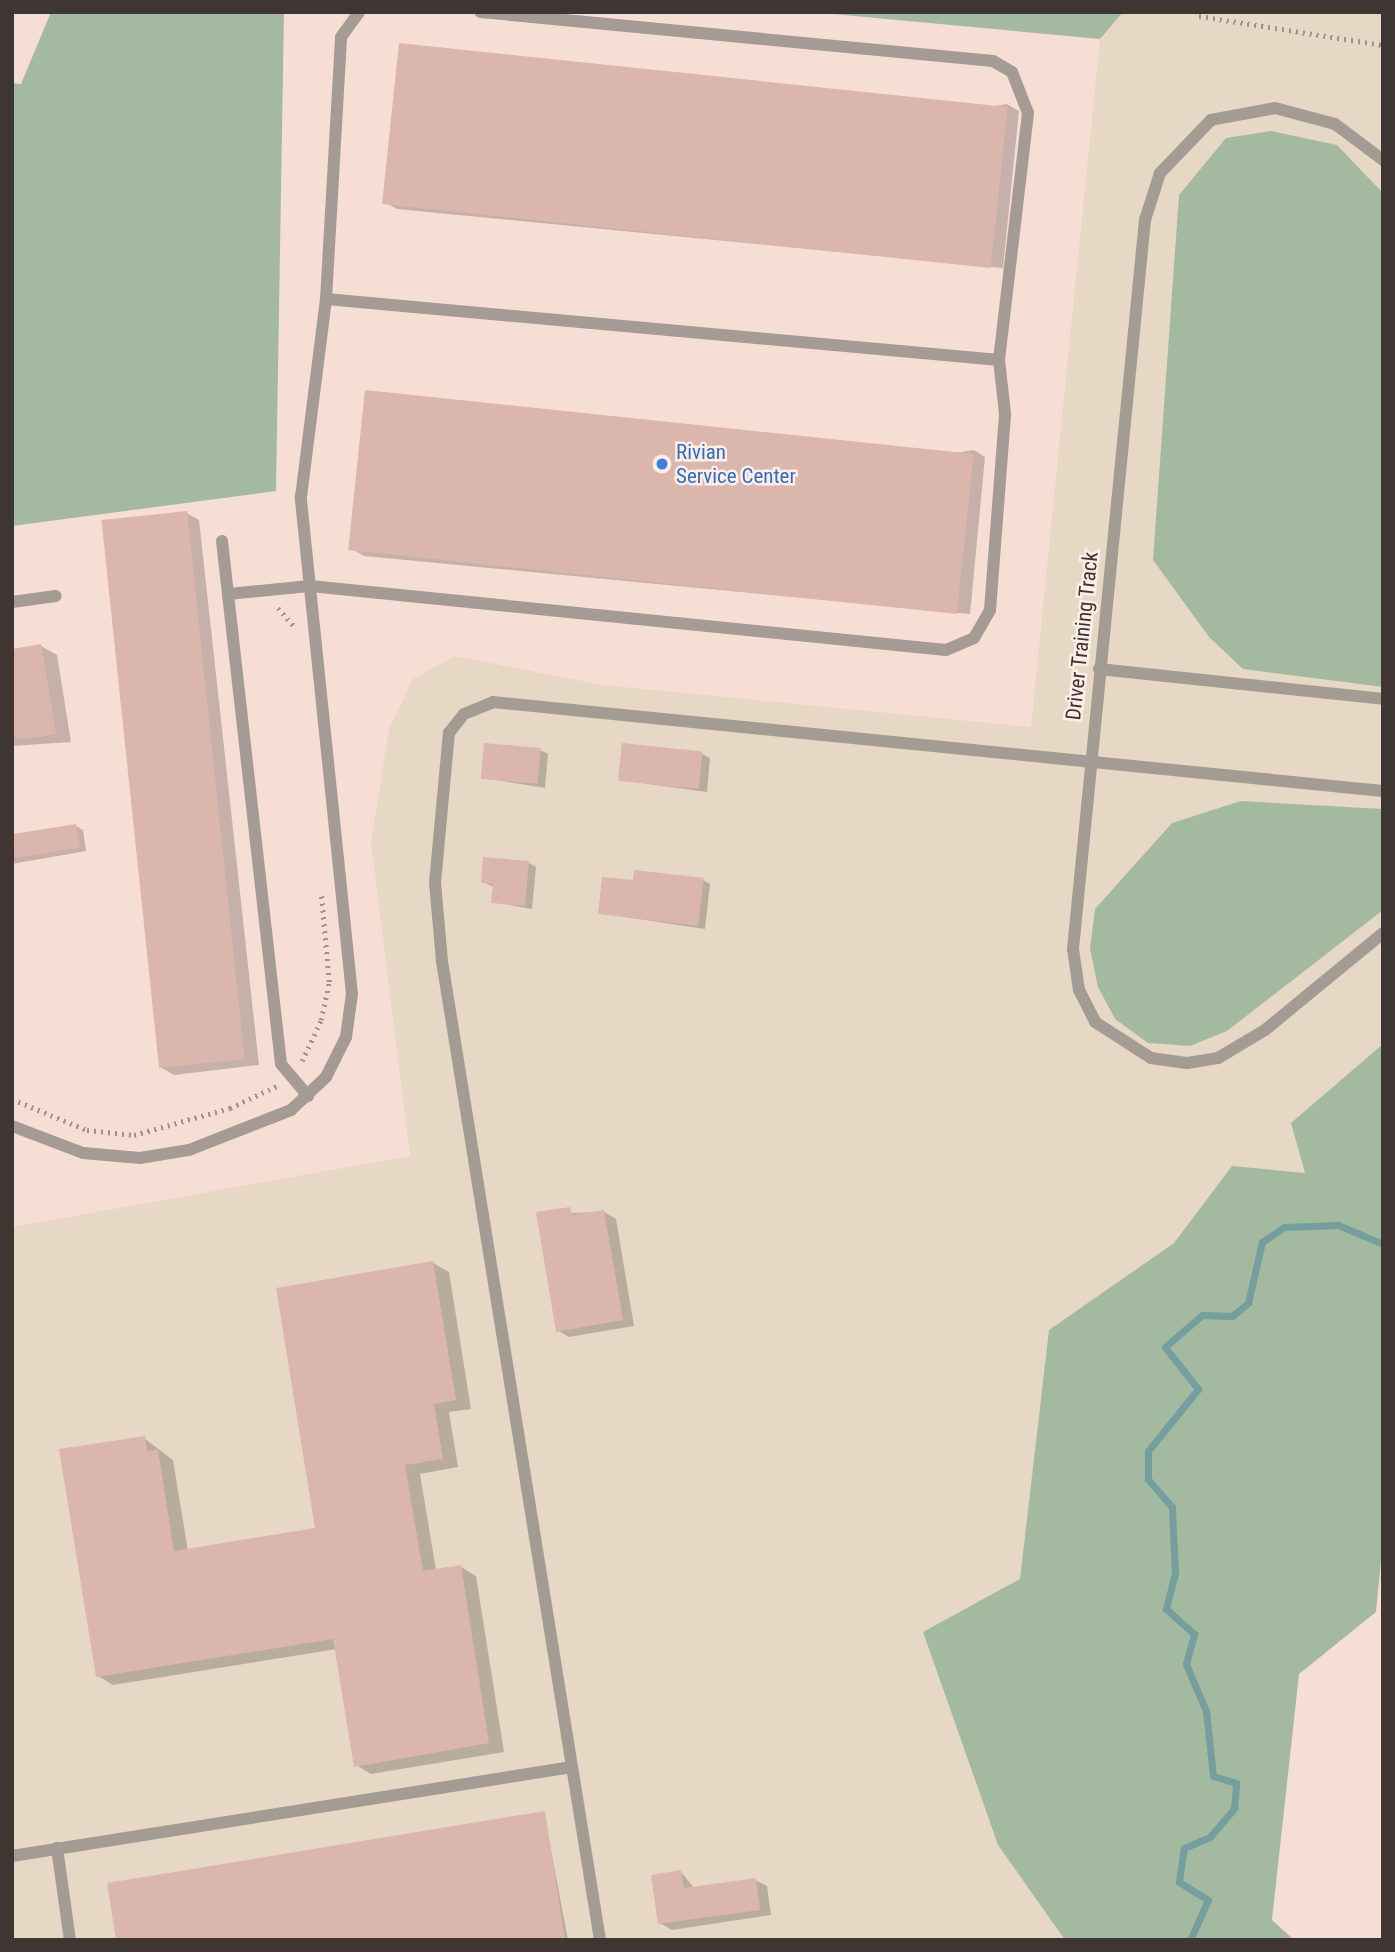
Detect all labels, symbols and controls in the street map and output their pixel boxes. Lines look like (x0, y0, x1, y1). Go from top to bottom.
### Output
place label: Rivian Service Center (676, 439, 796, 489)
marker: Rivian Service Center (654, 456, 670, 472)
street label: Driver Training Track (1061, 550, 1103, 722)

